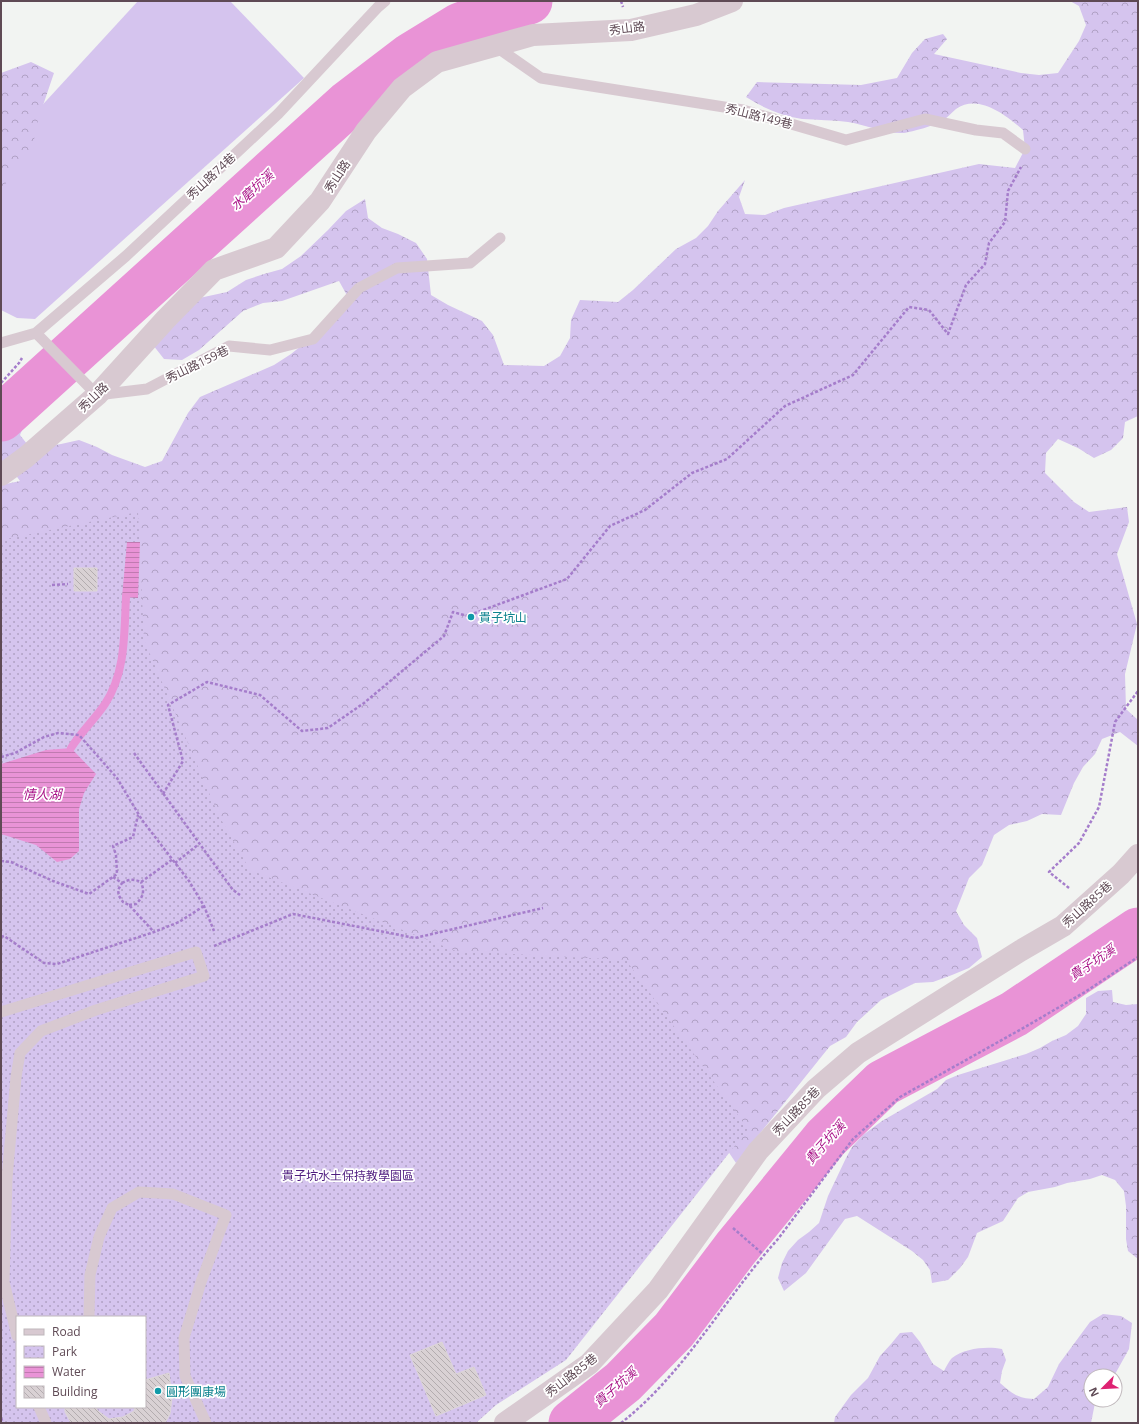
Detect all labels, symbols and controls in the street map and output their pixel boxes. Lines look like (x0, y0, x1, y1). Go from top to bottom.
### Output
street label: 秀山路 (608, 17, 646, 39)
street label: 秀山路149巷 (724, 99, 794, 133)
street label: 秀山路74巷 (183, 149, 239, 203)
street label: 秀山路 (320, 156, 354, 196)
water label: 水磨坑溪 (227, 165, 279, 214)
street label: 秀山路159巷 (162, 341, 232, 387)
street label: 秀山路 (74, 378, 112, 416)
place label: 貴子坑山 (479, 609, 527, 626)
marker: 貴子坑山 (466, 612, 476, 622)
water label: 情人湖 (22, 785, 63, 803)
street label: 秀山路85巷 (1058, 877, 1116, 931)
water label: 貴子坑溪 (1065, 939, 1120, 984)
street label: 秀山路85巷 (768, 1083, 824, 1139)
water label: 貴子坑溪 (801, 1115, 850, 1167)
park label: 貴子坑水土保持教學園區 (282, 1167, 414, 1184)
legend (16, 1316, 146, 1408)
text: Road (52, 1323, 81, 1340)
text: Park (52, 1343, 78, 1360)
street label: 秀山路85巷 (541, 1349, 601, 1401)
water label: 貴子坑溪 (589, 1362, 642, 1411)
text: Water (52, 1363, 86, 1380)
north arrow (1083, 1368, 1123, 1408)
text: Building (52, 1383, 98, 1400)
place label: 圓形團康場 (166, 1383, 226, 1400)
text: N (1085, 1385, 1102, 1399)
marker: 圓形團康場 (153, 1386, 163, 1396)

